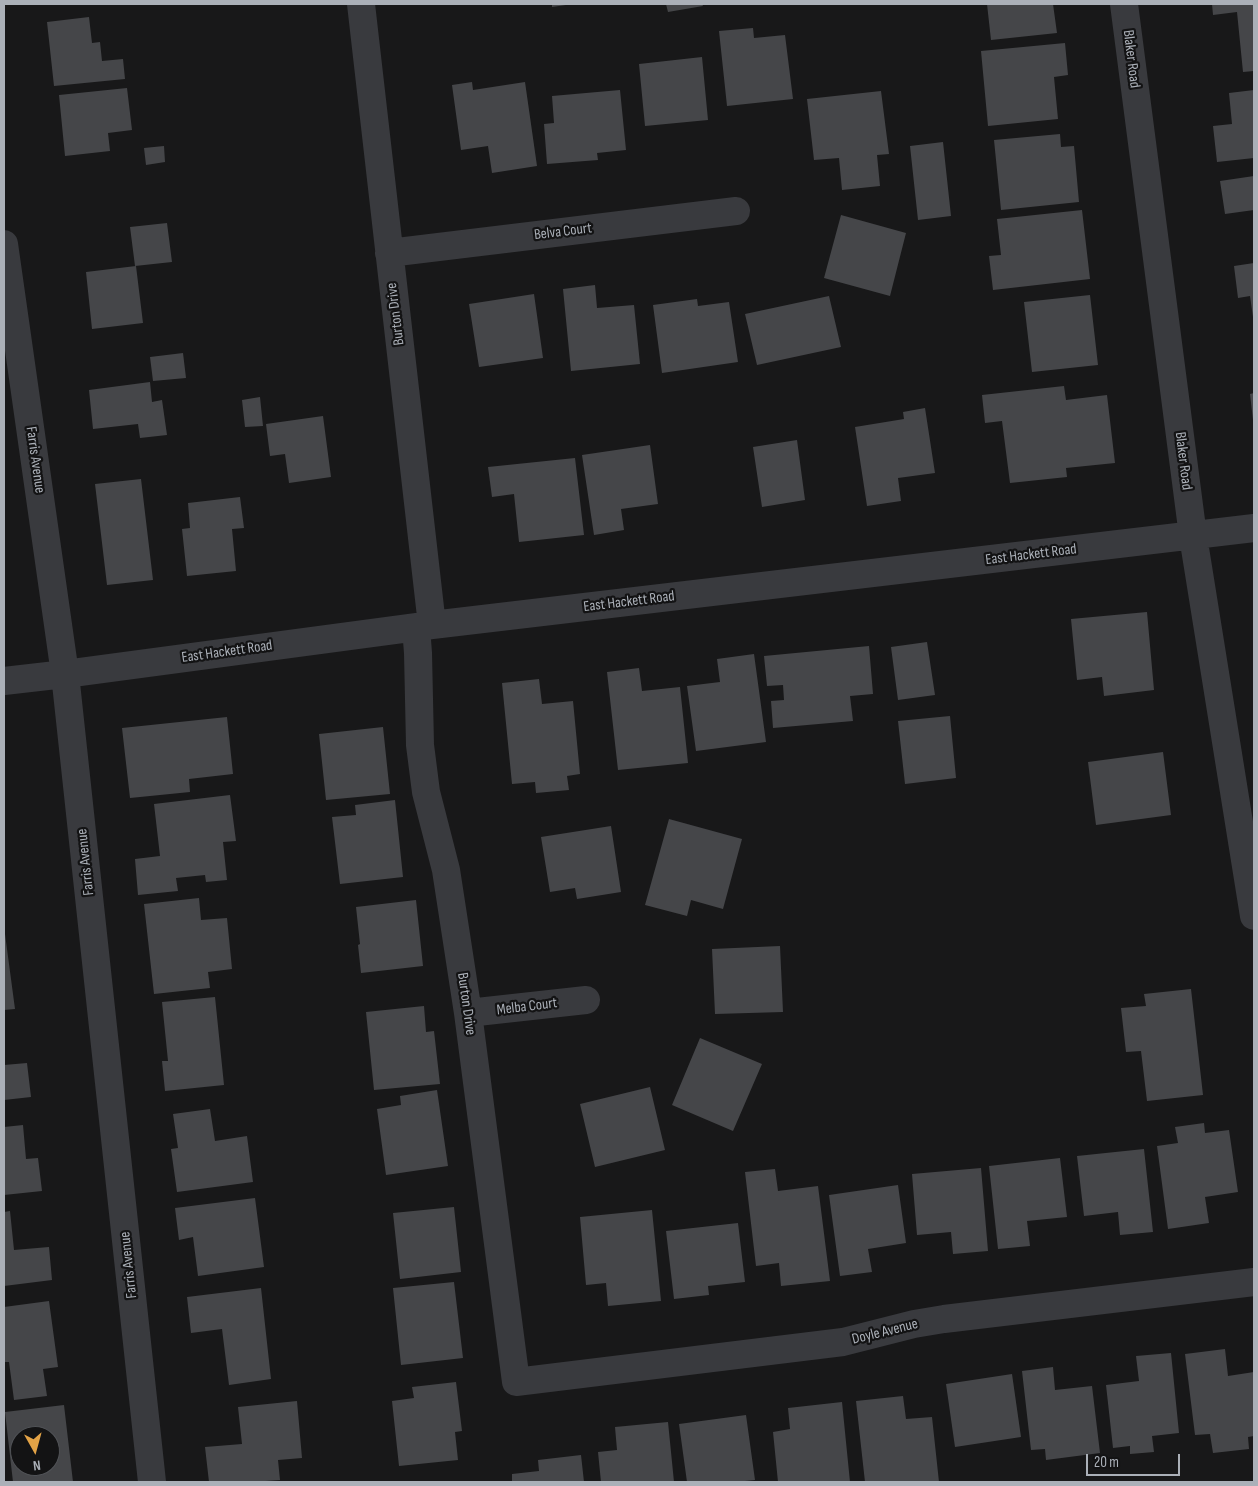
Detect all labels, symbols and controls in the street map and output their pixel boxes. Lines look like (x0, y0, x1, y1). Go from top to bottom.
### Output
street label: Blaker Road (1119, 29, 1143, 89)
street label: Belva Court (533, 220, 593, 244)
street label: Burton Drive (383, 282, 409, 346)
street label: Farris Avenue (21, 426, 49, 494)
street label: Blaker Road (1171, 431, 1195, 491)
street label: East Hackett Road (985, 540, 1077, 570)
street label: East Hackett Road (583, 587, 675, 617)
street label: East Hackett Road (180, 637, 274, 667)
street label: Farris Avenue (74, 828, 98, 896)
street label: Burton Drive (453, 972, 479, 1036)
street label: Melba Court (496, 994, 558, 1020)
street label: Farris Avenue (117, 1231, 141, 1299)
street label: Doyle Avenue (850, 1315, 920, 1349)
north arrow (10, 1426, 60, 1476)
scale bar (1088, 1444, 1182, 1476)
text: 20 m (1094, 1453, 1119, 1472)
text: N (32, 1456, 42, 1474)

